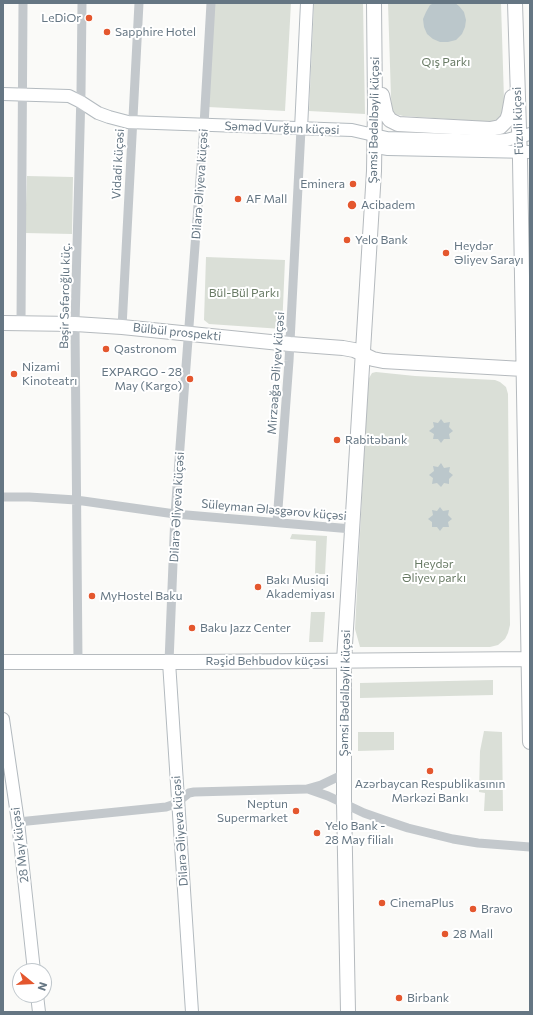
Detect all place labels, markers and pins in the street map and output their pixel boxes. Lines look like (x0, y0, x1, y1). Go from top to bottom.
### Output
place label: LeDiOr (41, 11, 81, 25)
marker: LeDiOr (84, 13, 94, 23)
place label: Sapphire Hotel (115, 25, 196, 39)
marker: Sapphire Hotel (102, 27, 112, 37)
place label: Eminera (300, 177, 345, 191)
marker: Eminera (348, 179, 358, 189)
place label: AF Mall (246, 192, 287, 206)
marker: AF Mall (233, 194, 243, 204)
place label: Acibadem (361, 198, 415, 212)
marker: Acibadem (346, 199, 358, 211)
place label: Yelo Bank (355, 233, 408, 247)
marker: Yelo Bank (342, 235, 352, 245)
place label: Heydər Əliyev Sarayı (454, 239, 524, 267)
marker: Heydər Əliyev Sarayı (441, 248, 451, 258)
place label: Qastronom (114, 342, 177, 356)
marker: Qastronom (101, 344, 111, 354)
place label: Nizami Kinoteatrı (22, 360, 77, 388)
place label: EXPARGO - 28 May (Kargo) (102, 365, 182, 393)
marker: Nizami Kinoteatrı (9, 369, 19, 379)
marker: EXPARGO - 28 May (Kargo) (185, 374, 195, 384)
place label: Rabitəbank (345, 433, 407, 447)
marker: Rabitəbank (332, 435, 342, 445)
place label: Bakı Musiqi Akademiyası (266, 573, 335, 601)
marker: Bakı Musiqi Akademiyası (253, 582, 263, 592)
place label: MyHostel Baku (100, 589, 183, 603)
marker: MyHostel Baku (87, 591, 97, 601)
place label: Baku Jazz Center (200, 621, 291, 635)
marker: Baku Jazz Center (187, 623, 197, 633)
marker: Azərbaycan Respublikasının Mərkəzi Bankı (425, 766, 435, 776)
place label: Azərbaycan Respublikasının Mərkəzi Bankı (355, 777, 505, 805)
place label: Neptun Supermarket (217, 797, 288, 825)
marker: Neptun Supermarket (291, 806, 301, 816)
place label: Yelo Bank - 28 May filialı (325, 819, 394, 847)
marker: Yelo Bank - 28 May filialı (312, 828, 322, 838)
place label: CinemaPlus (390, 896, 454, 910)
marker: CinemaPlus (377, 898, 387, 908)
place label: Bravo (481, 902, 513, 916)
marker: Bravo (468, 904, 478, 914)
place label: 28 Mall (453, 927, 493, 941)
marker: 28 Mall (440, 929, 450, 939)
place label: Birbank (407, 991, 449, 1005)
marker: Birbank (394, 993, 404, 1003)

